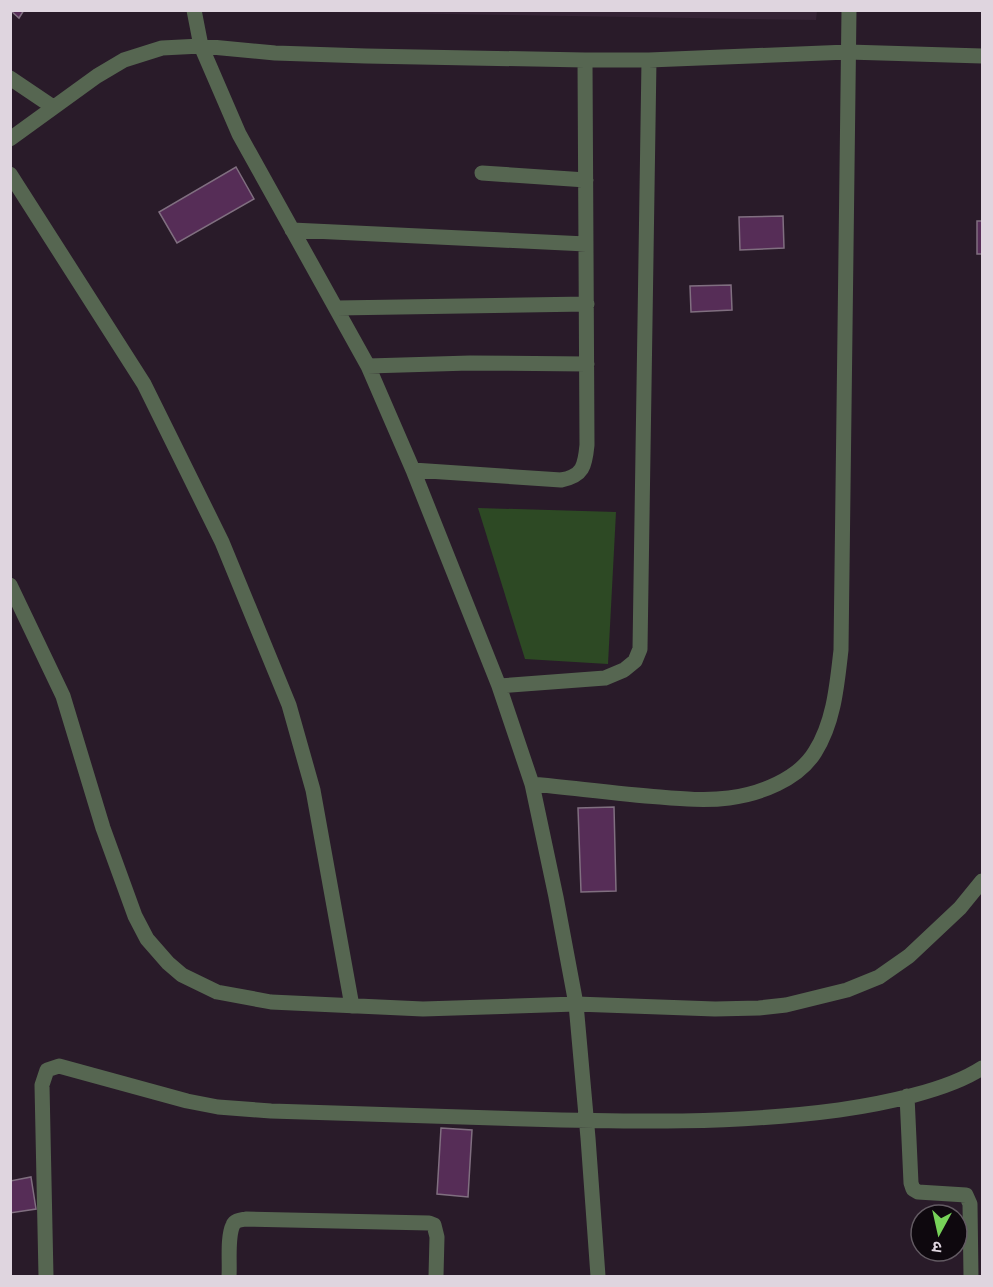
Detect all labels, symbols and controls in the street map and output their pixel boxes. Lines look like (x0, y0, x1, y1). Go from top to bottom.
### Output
north arrow (909, 1203, 969, 1263)
text: उ (931, 1234, 943, 1256)

